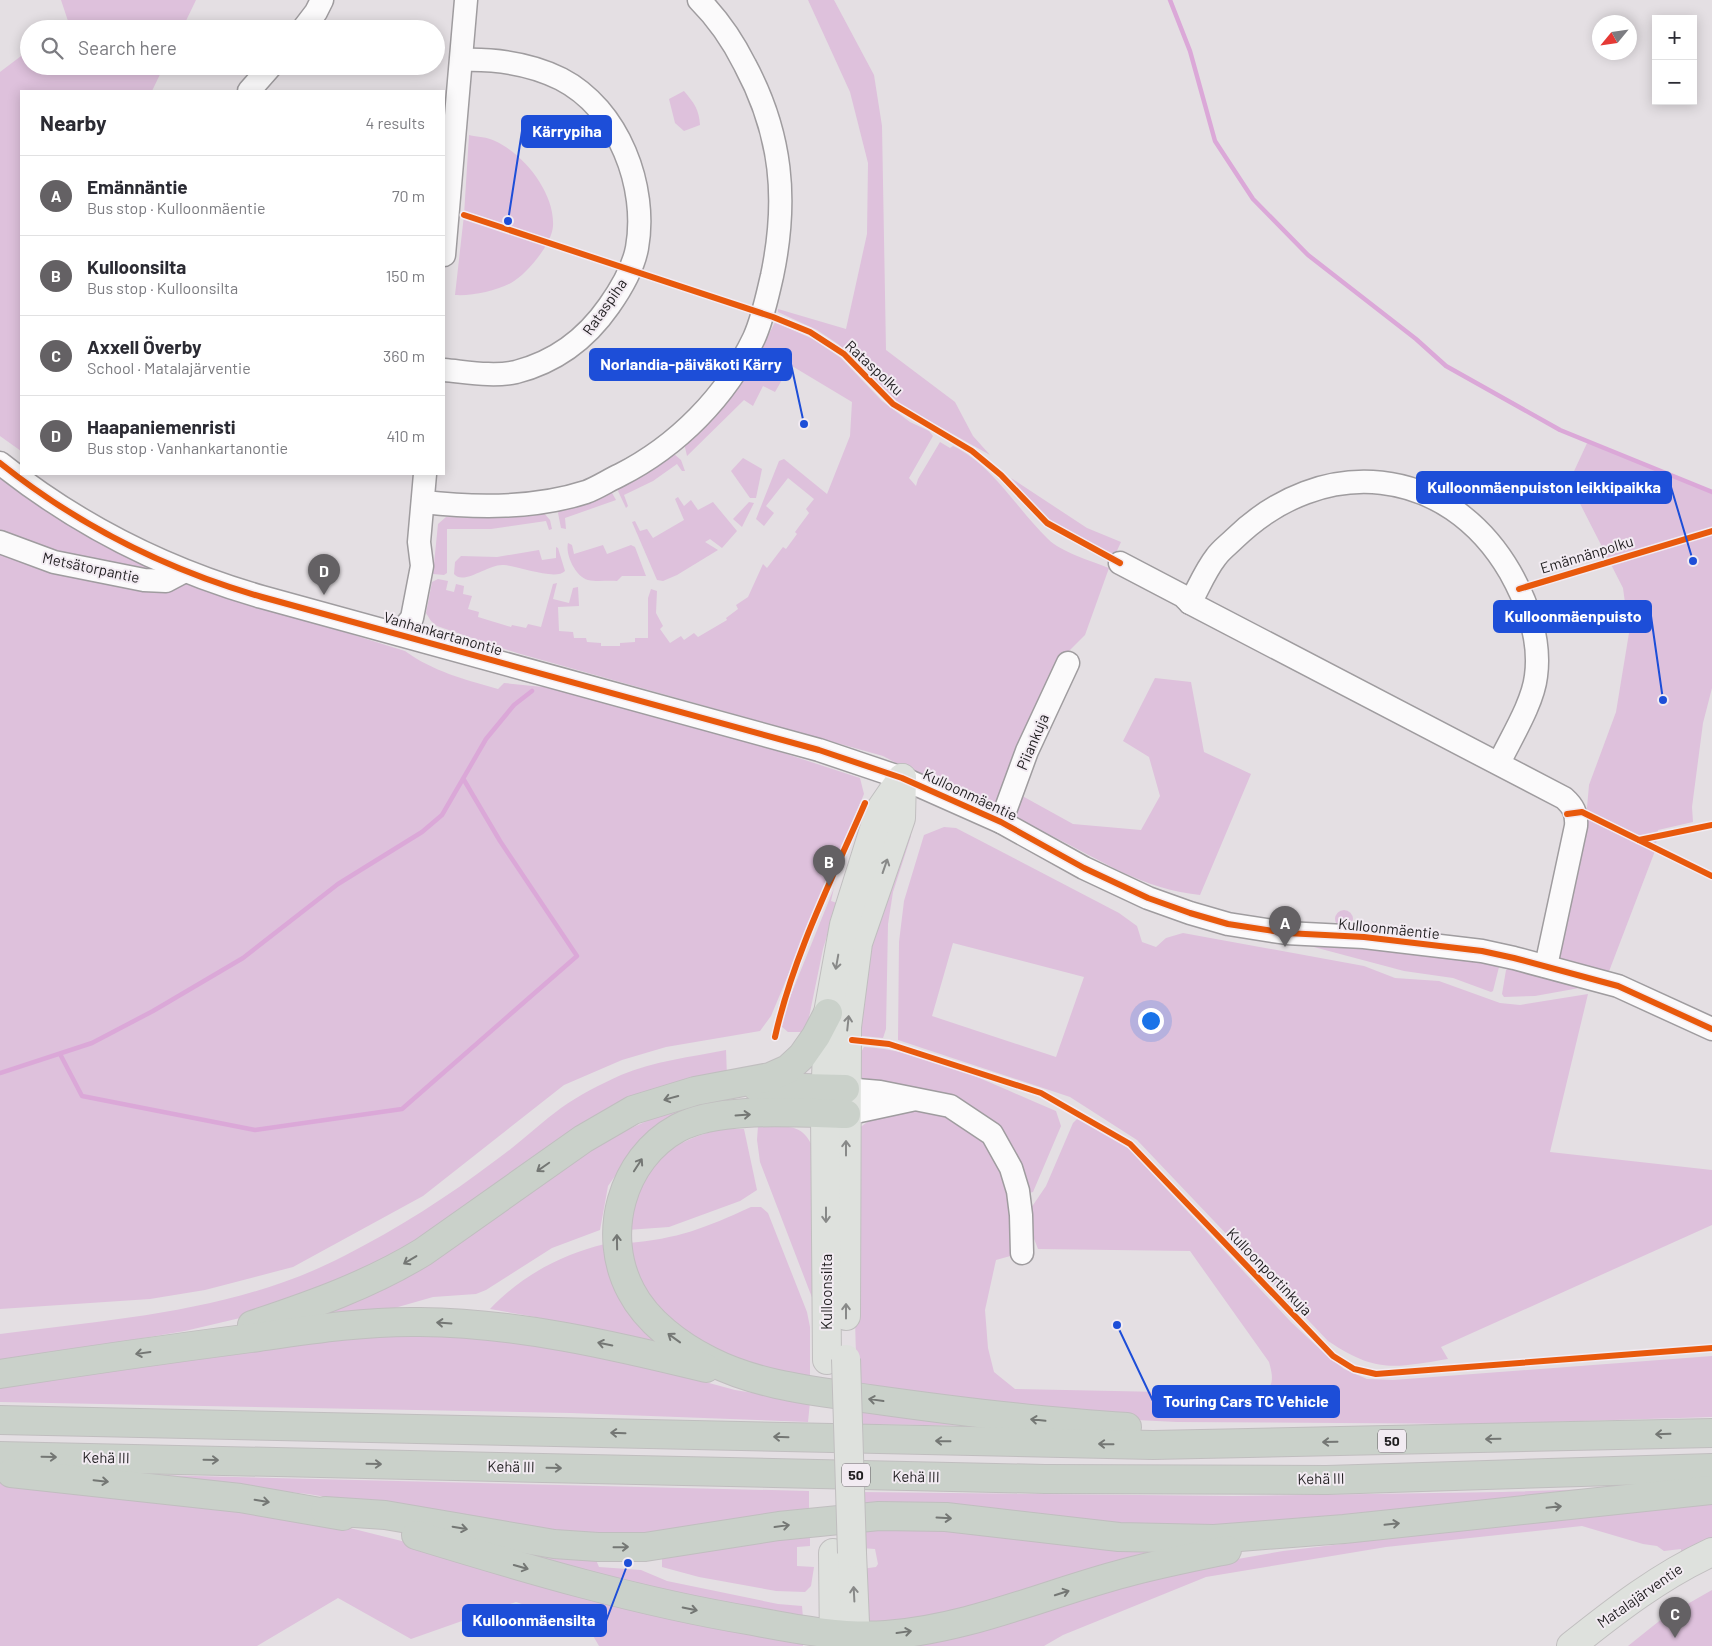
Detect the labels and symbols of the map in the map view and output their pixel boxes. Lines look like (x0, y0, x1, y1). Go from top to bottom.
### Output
north arrow (1592, 15, 1637, 60)
callout: Kärrypiha (522, 116, 611, 147)
text: Kärrypiha (532, 121, 602, 140)
street label: Rataspiha (578, 275, 630, 338)
street label: Rataspolku (842, 336, 907, 399)
callout: Norlandia-päiväkoti Kärry (590, 349, 791, 380)
text: Norlandia-päiväkoti Kärry (600, 354, 782, 373)
callout: Kulloonmäenpuiston leikkipaikka (1417, 472, 1671, 503)
text: Kulloonmäenpuiston leikkipaikka (1427, 477, 1661, 496)
street label: Emännänpolku (1538, 531, 1635, 577)
street label: Metsätorpantie (41, 548, 142, 586)
pin: D (308, 554, 340, 595)
callout: Kulloonmäenpuisto (1494, 601, 1651, 632)
text: Kulloonmäenpuisto (1504, 606, 1642, 625)
street label: Vanhankartanontie (382, 607, 505, 659)
street label: Piiankuja (1012, 711, 1052, 772)
street label: Kulloonmäentie (920, 764, 1020, 824)
pin: B (813, 845, 845, 886)
one-way arrow (880, 858, 890, 874)
pin: A (1269, 906, 1301, 947)
street label: Kulloonmäentie (1338, 914, 1441, 942)
one-way arrow (831, 954, 841, 970)
your location (1138, 1008, 1164, 1034)
one-way arrow (843, 1015, 853, 1031)
one-way arrow (664, 1093, 680, 1103)
one-way arrow (734, 1110, 750, 1119)
one-way arrow (841, 1140, 851, 1156)
one-way arrow (633, 1158, 644, 1172)
one-way arrow (536, 1162, 550, 1172)
one-way arrow (821, 1206, 831, 1222)
street label: Kulloonportinkuja (1223, 1224, 1316, 1319)
one-way arrow (612, 1234, 622, 1250)
street label: Kulloonsilta (817, 1254, 835, 1330)
one-way arrow (403, 1256, 417, 1266)
one-way arrow (841, 1303, 851, 1319)
one-way arrow (436, 1319, 452, 1328)
one-way arrow (667, 1333, 681, 1343)
one-way arrow (597, 1338, 613, 1348)
one-way arrow (135, 1348, 151, 1358)
callout: Touring Cars TC Vehicle (1153, 1386, 1339, 1417)
text: Touring Cars TC Vehicle (1163, 1391, 1329, 1410)
one-way arrow (869, 1395, 885, 1405)
one-way arrow (1030, 1415, 1046, 1424)
one-way arrow (610, 1428, 626, 1438)
road number: 50 (1378, 1430, 1406, 1452)
one-way arrow (1656, 1430, 1672, 1439)
one-way arrow (773, 1433, 789, 1442)
one-way arrow (1485, 1434, 1502, 1444)
one-way arrow (935, 1437, 951, 1446)
one-way arrow (1323, 1437, 1339, 1447)
one-way arrow (1098, 1439, 1114, 1449)
street label: Kehä III (82, 1448, 130, 1466)
one-way arrow (40, 1452, 56, 1462)
one-way arrow (203, 1456, 219, 1465)
street label: Kehä III (487, 1457, 535, 1475)
one-way arrow (365, 1459, 381, 1469)
one-way arrow (545, 1463, 561, 1473)
road number: 50 (842, 1464, 870, 1486)
street label: Kehä III (892, 1467, 940, 1485)
street label: Kehä III (1297, 1469, 1345, 1487)
one-way arrow (93, 1476, 109, 1486)
one-way arrow (254, 1497, 270, 1507)
one-way arrow (1546, 1502, 1562, 1512)
one-way arrow (936, 1513, 952, 1522)
one-way arrow (1384, 1519, 1400, 1529)
one-way arrow (774, 1521, 790, 1531)
one-way arrow (452, 1523, 468, 1533)
one-way arrow (612, 1542, 629, 1552)
street label: Matalajärventie (1593, 1559, 1686, 1631)
one-way arrow (512, 1563, 528, 1573)
one-way arrow (849, 1586, 858, 1602)
one-way arrow (1053, 1588, 1069, 1597)
pin: C (1659, 1597, 1691, 1638)
callout: Kulloonmäensilta (463, 1605, 606, 1636)
one-way arrow (682, 1605, 698, 1615)
text: Kulloonmäensilta (473, 1610, 595, 1629)
one-way arrow (896, 1627, 912, 1637)

